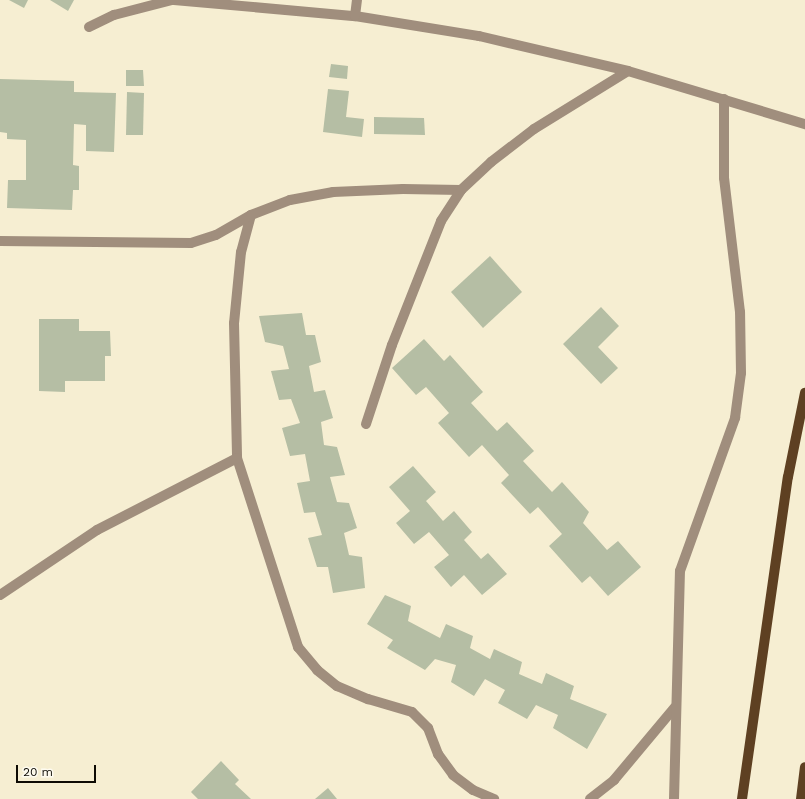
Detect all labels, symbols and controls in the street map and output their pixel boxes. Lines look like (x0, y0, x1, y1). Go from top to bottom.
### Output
scale bar (18, 757, 98, 783)
text: 20 m (23, 765, 53, 779)

